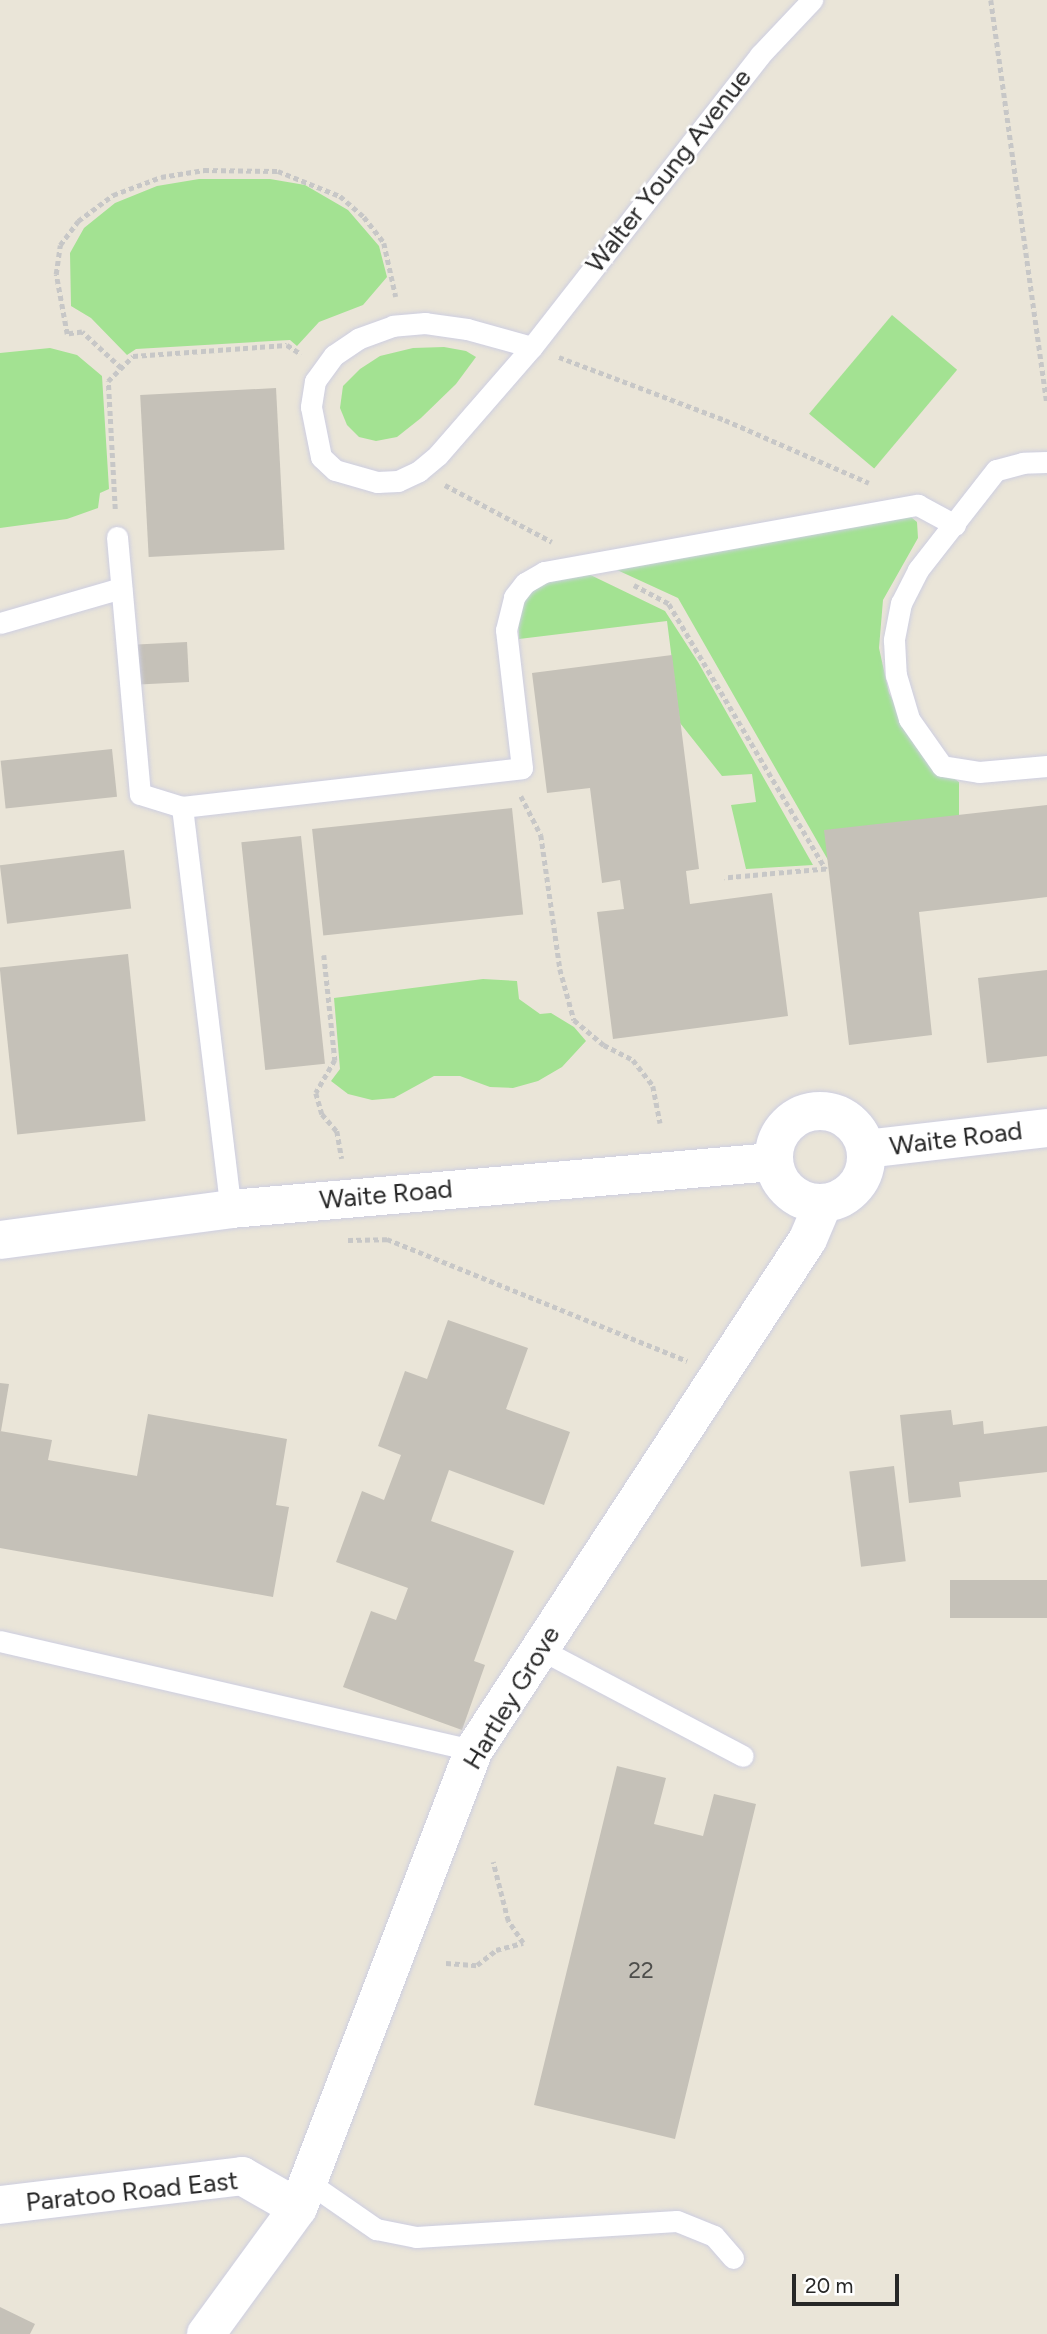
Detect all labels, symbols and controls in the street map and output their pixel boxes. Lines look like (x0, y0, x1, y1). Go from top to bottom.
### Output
street label: Walter Young Avenue (580, 63, 758, 279)
street label: Waite Road (888, 1115, 1024, 1163)
street label: Waite Road (318, 1174, 454, 1216)
street label: Hartley Grove (457, 1621, 567, 1775)
house number: 22 (628, 1956, 654, 1984)
street label: Paratoo Road East (24, 2165, 240, 2219)
scale bar (795, 2260, 902, 2304)
text: 20 m (805, 2273, 853, 2298)

